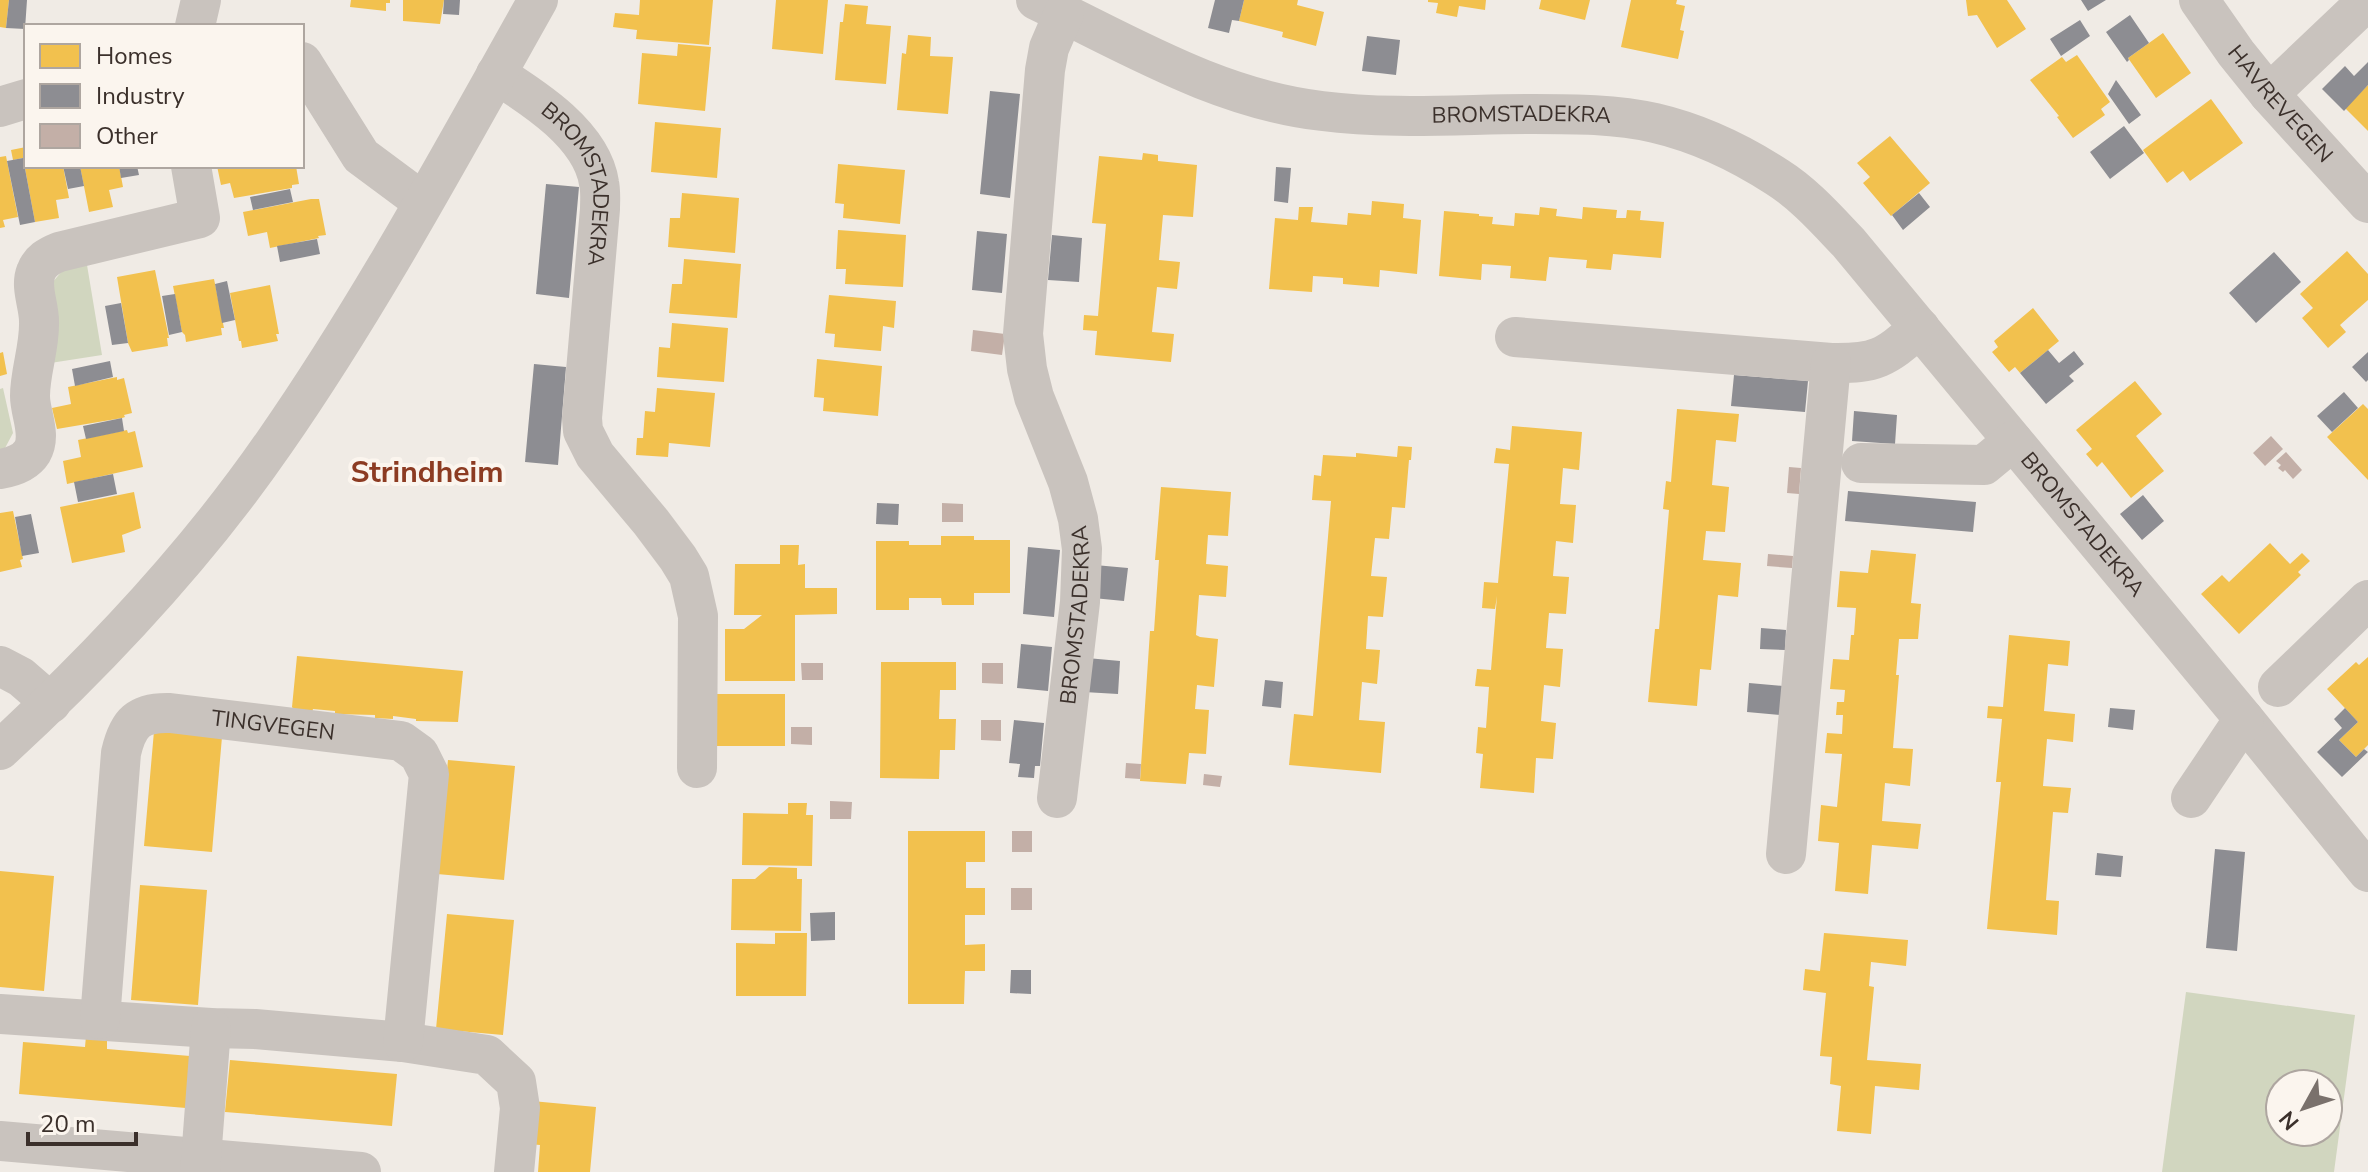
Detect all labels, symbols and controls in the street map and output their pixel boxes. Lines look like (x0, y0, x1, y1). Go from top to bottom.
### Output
legend (24, 24, 304, 168)
street label: HAVREVEGEN (2220, 39, 2339, 169)
text: Homes (96, 40, 172, 72)
text: Industry (96, 80, 185, 112)
street label: BROMSTADEKRA (535, 95, 616, 267)
street label: BROMSTADEKRA (1431, 99, 1612, 131)
text: Other (96, 120, 158, 152)
street label: BROMSTADEKRA (2014, 446, 2151, 603)
district label: Strindheim (350, 452, 504, 493)
street label: BROMSTADEKRA (1053, 524, 1098, 706)
street label: TINGVEGEN (210, 703, 336, 748)
north arrow (2264, 1068, 2344, 1148)
scale bar (28, 1096, 136, 1146)
text: N (2273, 1104, 2306, 1136)
text: 20 m (40, 1108, 96, 1140)

